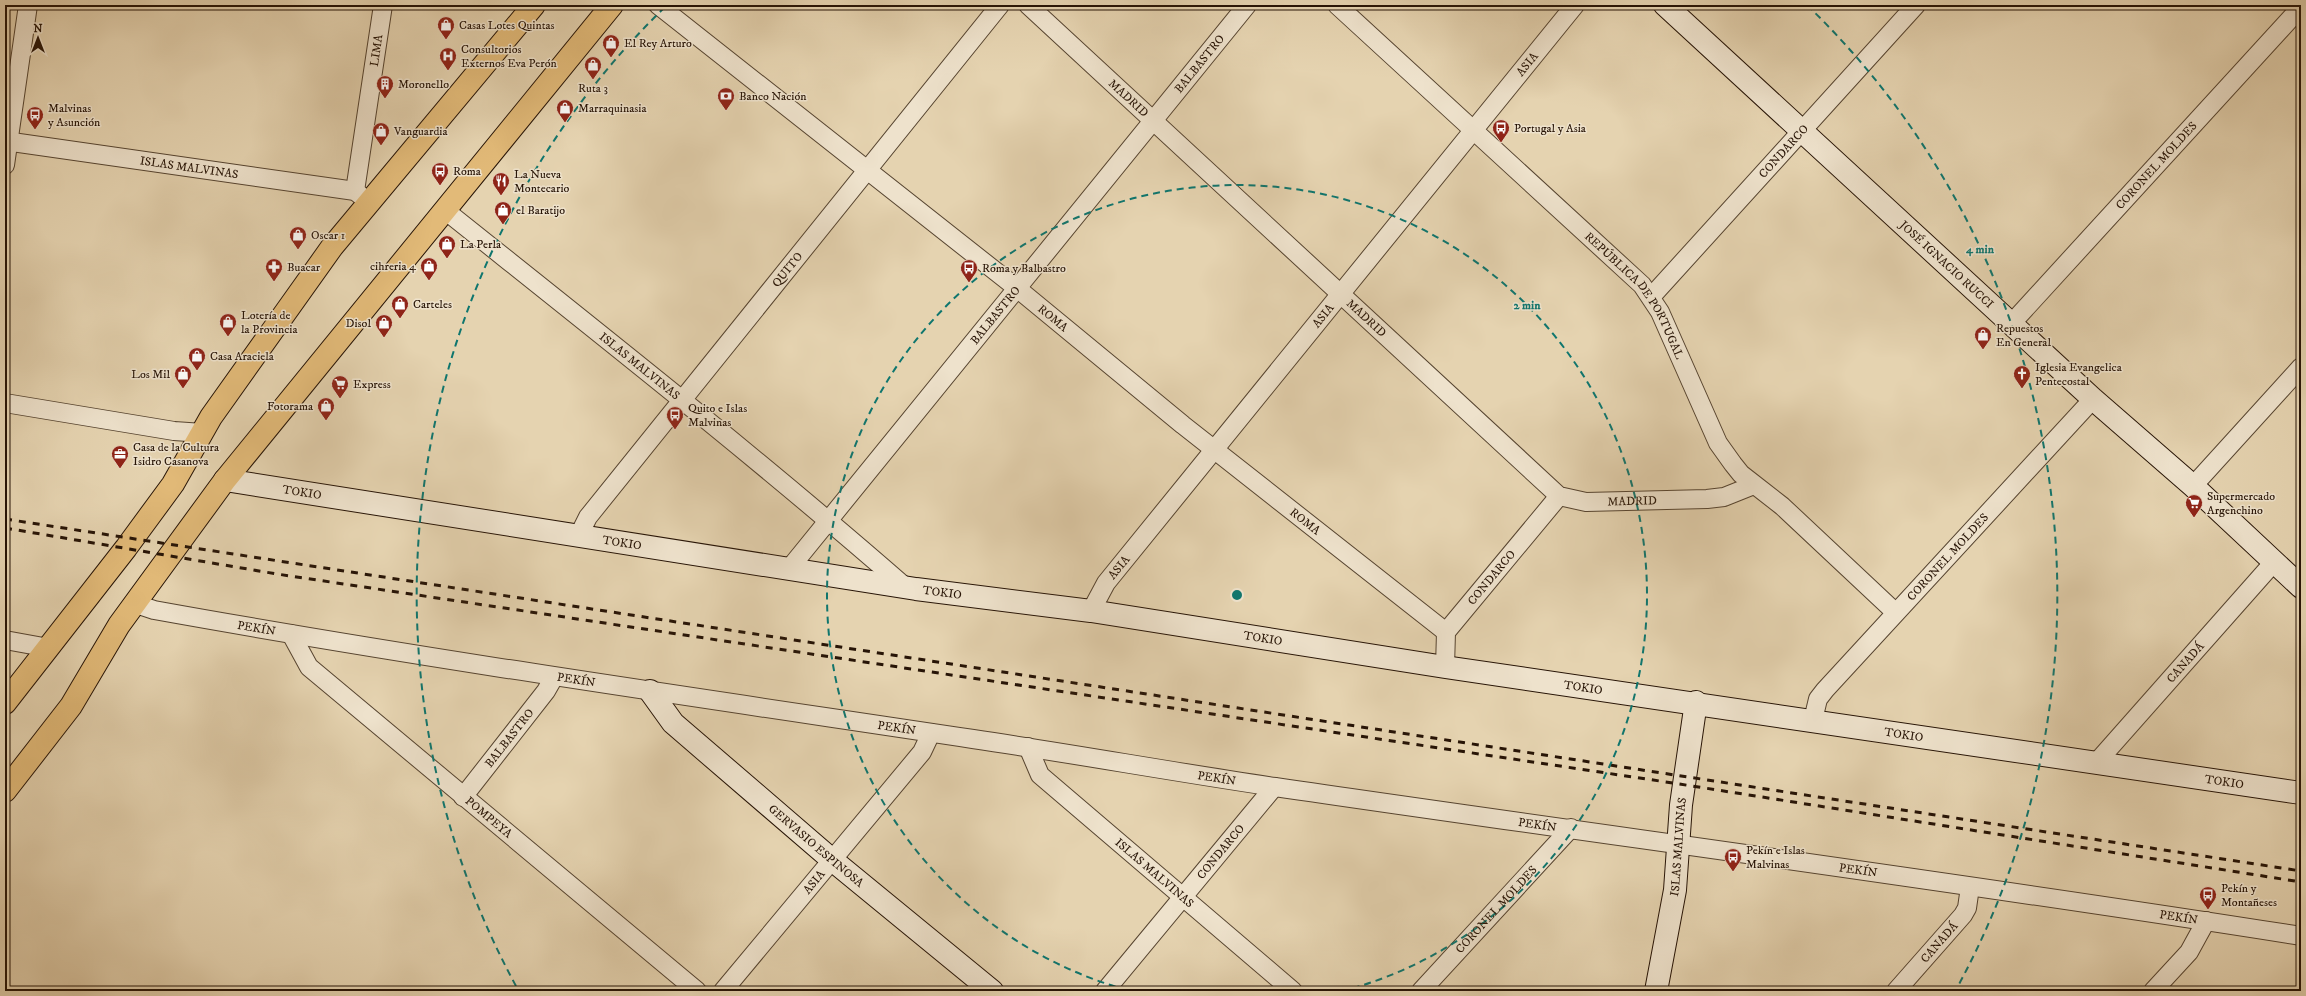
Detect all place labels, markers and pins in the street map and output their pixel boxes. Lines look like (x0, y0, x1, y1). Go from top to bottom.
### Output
shop icon: Casas Lotes Quintas (436, 15, 456, 40)
place label: Casas Lotes Quintas (459, 18, 555, 33)
shop icon: El Rey Arturo (601, 33, 621, 58)
place label: El Rey Arturo (624, 36, 692, 51)
place label: Consultorios Externos Eva Perón (461, 42, 558, 71)
hospital icon: Consultorios Externos Eva Perón (438, 46, 458, 71)
shop icon: Ruta 3 (583, 55, 603, 80)
building icon: Moronello (375, 74, 395, 99)
place label: Moronello (398, 77, 449, 92)
place label: Ruta 3 (578, 81, 608, 96)
bank icon: Banco Nación (716, 86, 736, 111)
place label: Banco Nación (739, 89, 807, 104)
shop icon: Marraquinasia (555, 98, 575, 123)
place label: Malvinas y Asunción (48, 101, 101, 130)
place label: Marraquinasia (578, 101, 647, 116)
bus stop icon: Malvinas y Asunción (25, 105, 45, 130)
bus stop icon: Portugal y Asia (1491, 118, 1511, 143)
shop icon: Vanguardia (371, 121, 391, 146)
place label: Portugal y Asia (1514, 121, 1587, 136)
place label: Vanguardia (393, 124, 448, 139)
bus stop icon: Roma (430, 161, 450, 186)
place label: Roma (453, 164, 482, 179)
place label: La Nueva Montecario (514, 167, 569, 196)
restaurant icon: La Nueva Montecario (491, 171, 511, 196)
shop icon: el Baratijo (493, 200, 513, 225)
place label: el Baratijo (516, 203, 565, 218)
shop icon: Oscar 1 (288, 225, 308, 250)
place label: Oscar 1 (311, 228, 345, 243)
shop icon: La Perla (437, 234, 457, 259)
place label: La Perla (460, 237, 502, 252)
shop icon: cihreria 4 (419, 256, 439, 281)
pharmacy icon: Buacar (264, 257, 284, 282)
bus stop icon: Roma y Balbastro (959, 258, 979, 283)
place label: cihreria 4 (370, 259, 417, 274)
place label: Buacar (287, 260, 321, 275)
place label: Roma y Balbastro (982, 261, 1066, 276)
shop icon: Carteles (390, 294, 410, 319)
place label: Carteles (413, 297, 452, 312)
place label: Lotería de la Provincia (241, 308, 298, 337)
shop icon: Lotería de la Provincia (218, 312, 238, 337)
shop icon: Disol (374, 313, 394, 338)
place label: Disol (346, 316, 371, 331)
place label: Repuestos En General (1996, 321, 2051, 350)
shop icon: Repuestos En General (1973, 325, 1993, 350)
shop icon: Casa Araciela (187, 346, 207, 371)
place label: Casa Araciela (210, 349, 275, 364)
place label: Iglesia Evangelica Pentecostal (2035, 360, 2123, 389)
shop icon: Los Mil (173, 364, 193, 389)
church icon: Iglesia Evangelica Pentecostal (2012, 364, 2032, 389)
place label: Los Mil (131, 367, 170, 382)
supermarket icon: Express (330, 374, 350, 399)
place label: Express (353, 377, 391, 392)
shop icon: Fotorama (316, 396, 336, 421)
place label: Fotorama (267, 399, 314, 414)
place label: Quito e Islas Malvinas (688, 401, 747, 430)
bus stop icon: Quito e Islas Malvinas (665, 405, 685, 430)
place label: Casa de la Cultura Isidro Casanova (133, 440, 220, 469)
office icon: Casa de la Cultura Isidro Casanova (110, 444, 130, 469)
place label: Supermercado Argenchino (2207, 489, 2275, 518)
supermarket icon: Supermercado Argenchino (2184, 493, 2204, 518)
centre of rings (1230, 588, 1244, 602)
place label: Pekín e Islas Malvinas (1746, 843, 1805, 872)
bus stop icon: Pekín e Islas Malvinas (1723, 847, 1743, 872)
place label: Pekín y Montañeses (2221, 881, 2277, 910)
bus stop icon: Pekín y Montañeses (2198, 885, 2218, 910)

